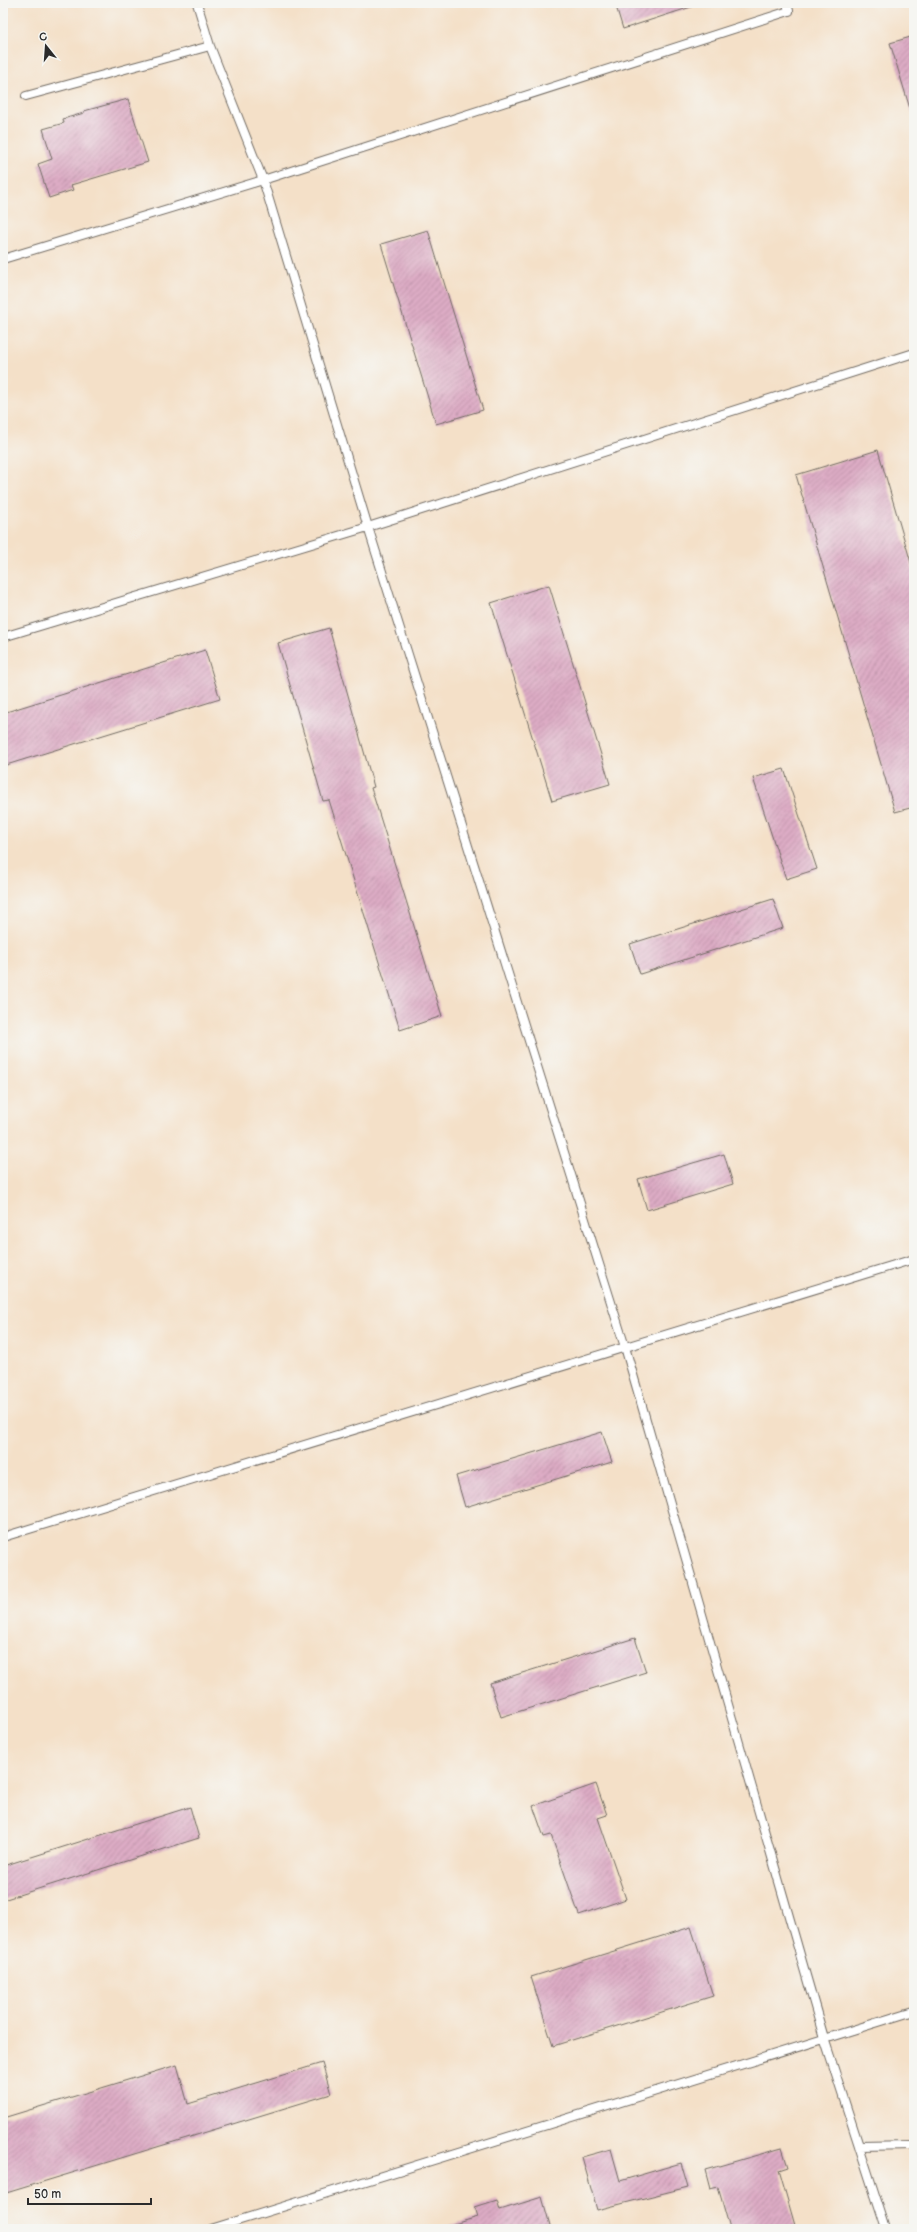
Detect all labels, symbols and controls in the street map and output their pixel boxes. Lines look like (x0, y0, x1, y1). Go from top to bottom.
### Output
north arrow (26, 26, 66, 66)
text: С (38, 29, 49, 44)
scale bar (28, 2180, 151, 2206)
text: 50 m (34, 2187, 61, 2202)

